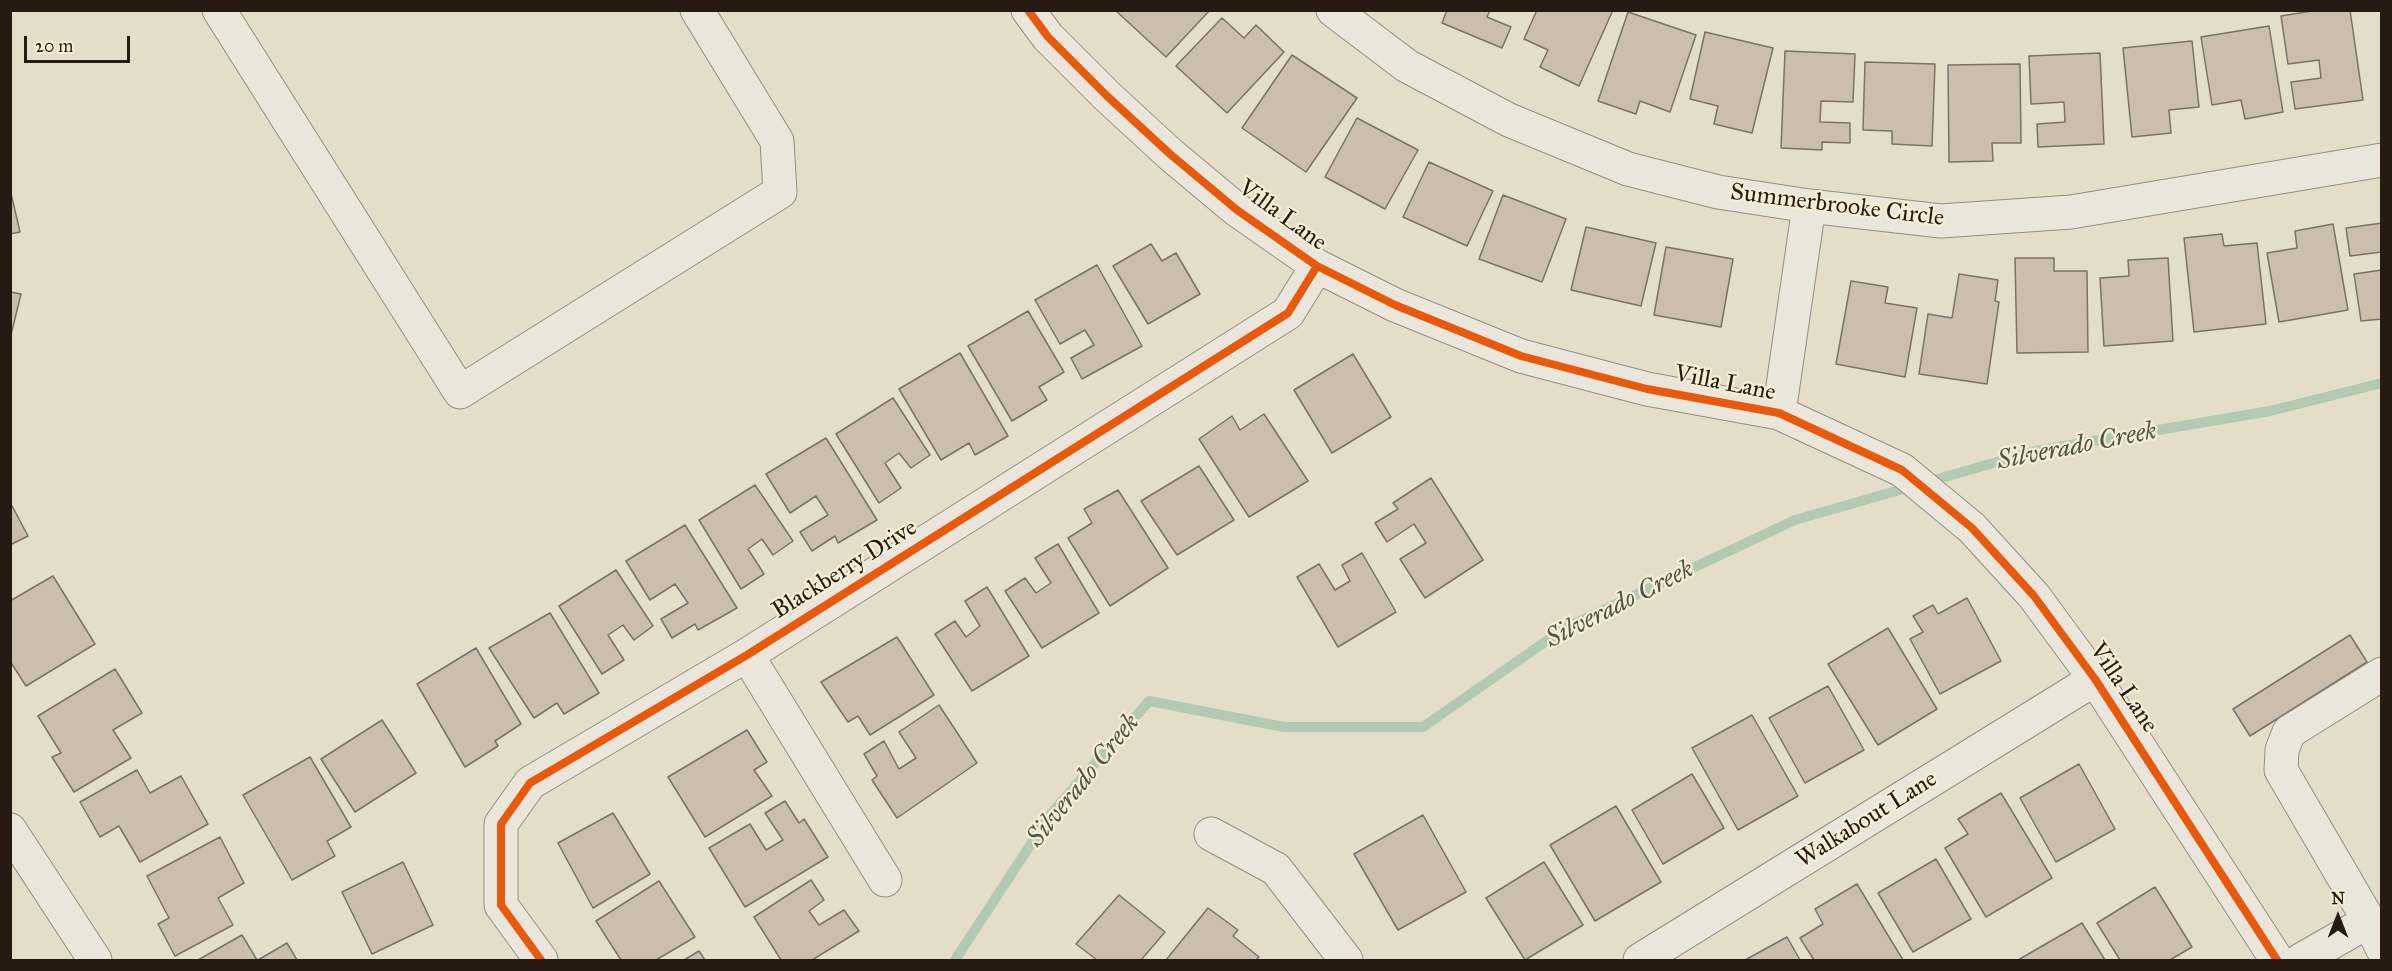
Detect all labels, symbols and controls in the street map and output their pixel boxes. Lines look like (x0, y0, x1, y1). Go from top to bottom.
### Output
scale bar (27, 24, 134, 62)
text: 20 m (35, 35, 73, 57)
street label: Villa Lane (1232, 174, 1332, 258)
street label: Summerbrooke Circle (1728, 179, 1946, 233)
street label: Villa Lane (1672, 360, 1778, 408)
water label: Silverado Creek (1995, 416, 2159, 478)
street label: Blackberry Drive (767, 514, 923, 626)
water label: Silverado Creek (1541, 554, 1699, 656)
street label: Villa Lane (2082, 637, 2164, 739)
water label: Silverado Creek (1021, 708, 1147, 854)
street label: Walkabout Lane (1791, 765, 1943, 875)
north arrow (2308, 887, 2368, 947)
text: N (2331, 889, 2345, 908)

